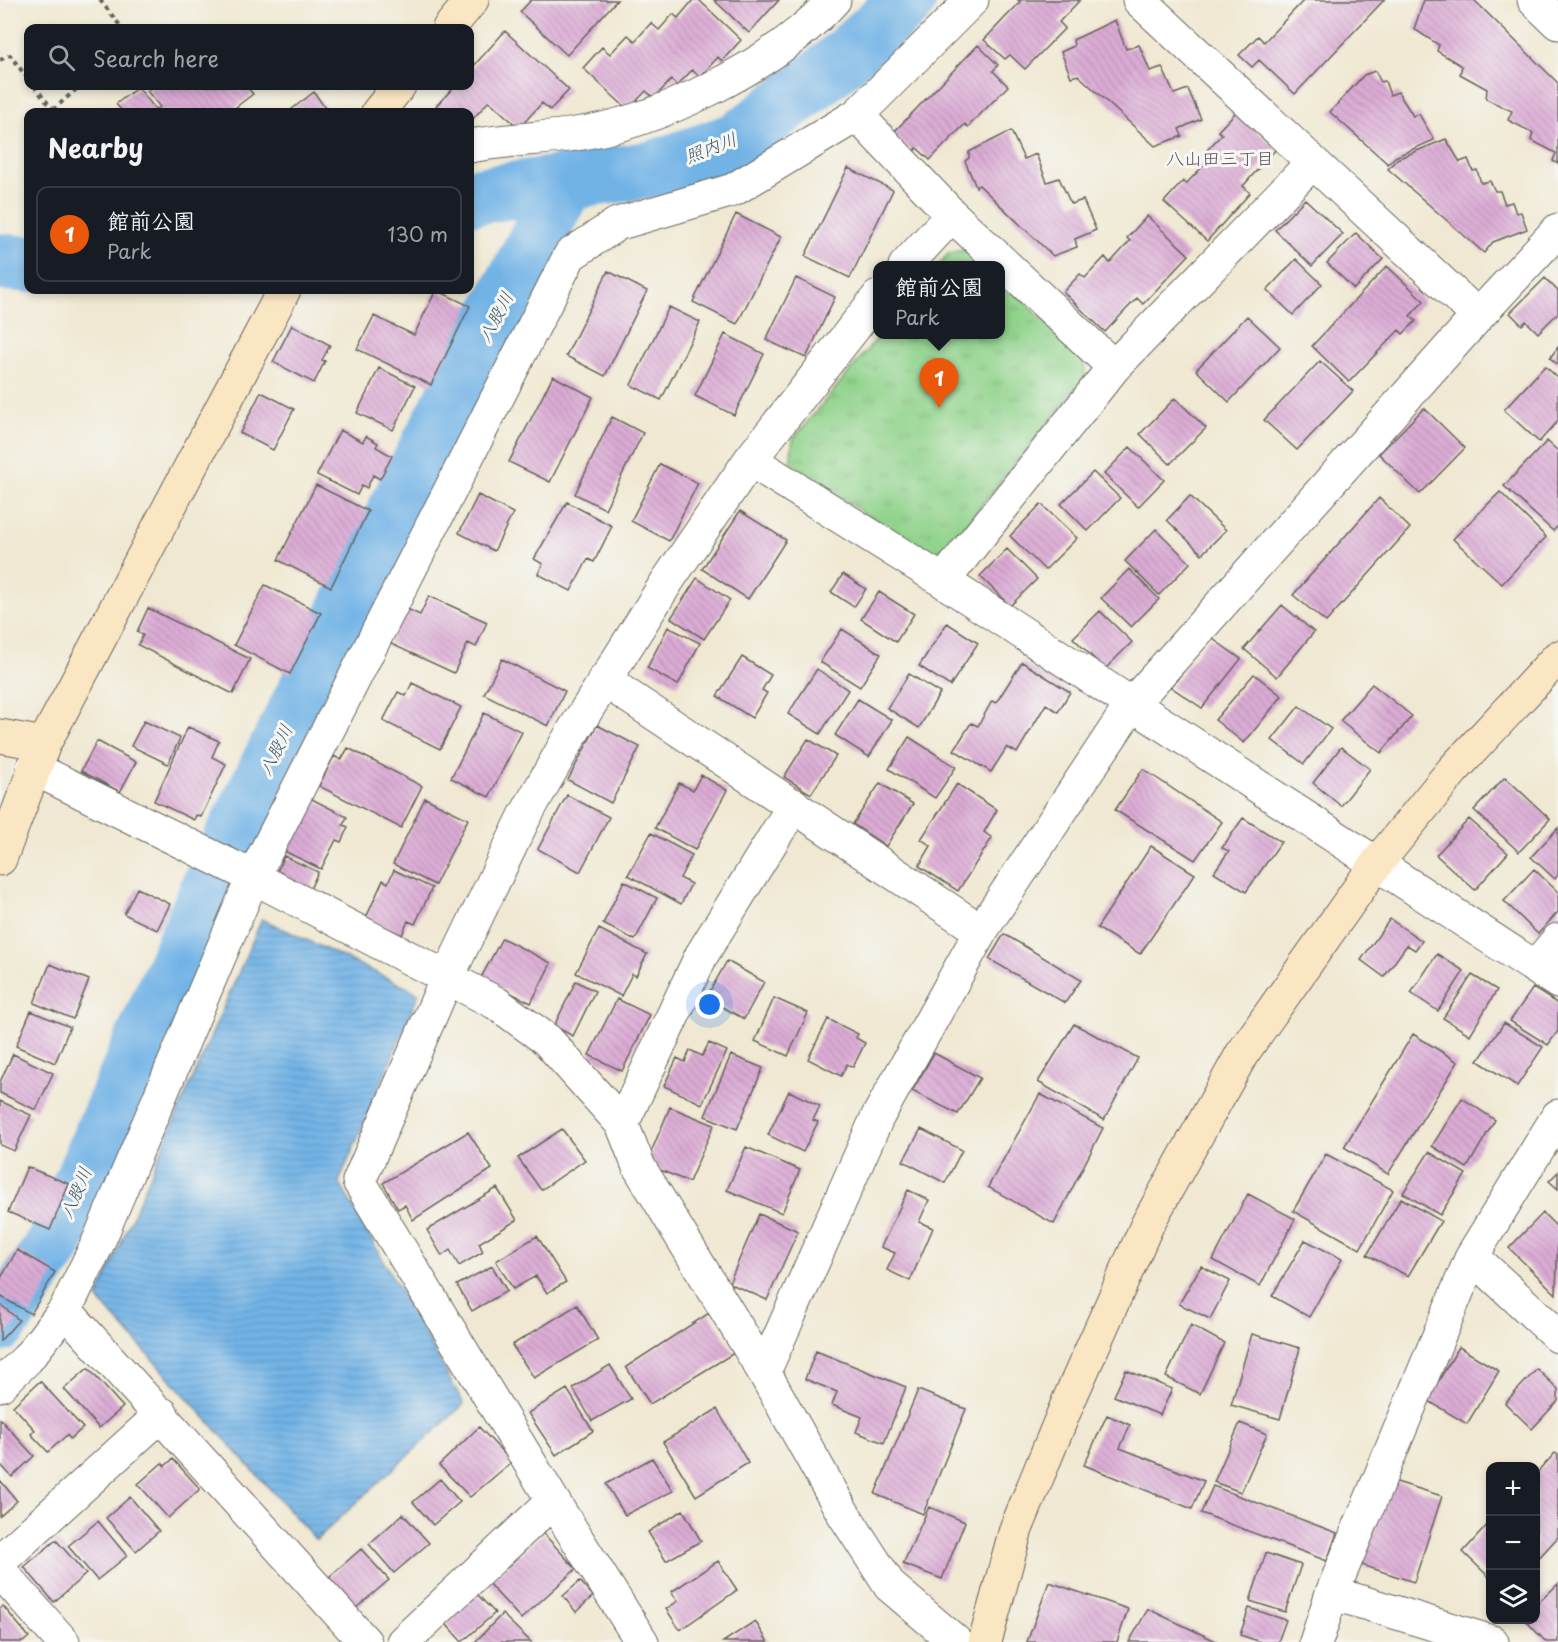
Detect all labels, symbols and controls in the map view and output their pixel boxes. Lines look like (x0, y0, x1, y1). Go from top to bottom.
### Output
search box (24, 24, 474, 90)
icon: search (45, 41, 78, 74)
text: Search here (93, 41, 219, 74)
water label: 照内川 (680, 124, 741, 169)
text: Nearby (48, 128, 143, 167)
district label: 八山田三丁目 (1166, 144, 1274, 171)
text: 館前公園 (107, 203, 195, 236)
text: 1 (65, 219, 74, 249)
text: 130 m (388, 219, 448, 249)
text: Park (107, 236, 152, 266)
popup (873, 261, 1005, 339)
text: 館前公園 (895, 269, 983, 302)
water label: 八股川 (470, 286, 519, 346)
text: Park (895, 302, 940, 332)
pin: 1 (920, 358, 958, 408)
water label: 八股川 (251, 719, 299, 780)
your location (695, 990, 724, 1019)
water label: 八股川 (52, 1162, 98, 1223)
map controls (1486, 1462, 1540, 1624)
button: + (1486, 1462, 1540, 1516)
button: − (1486, 1516, 1540, 1570)
button: layers (1486, 1570, 1540, 1624)

